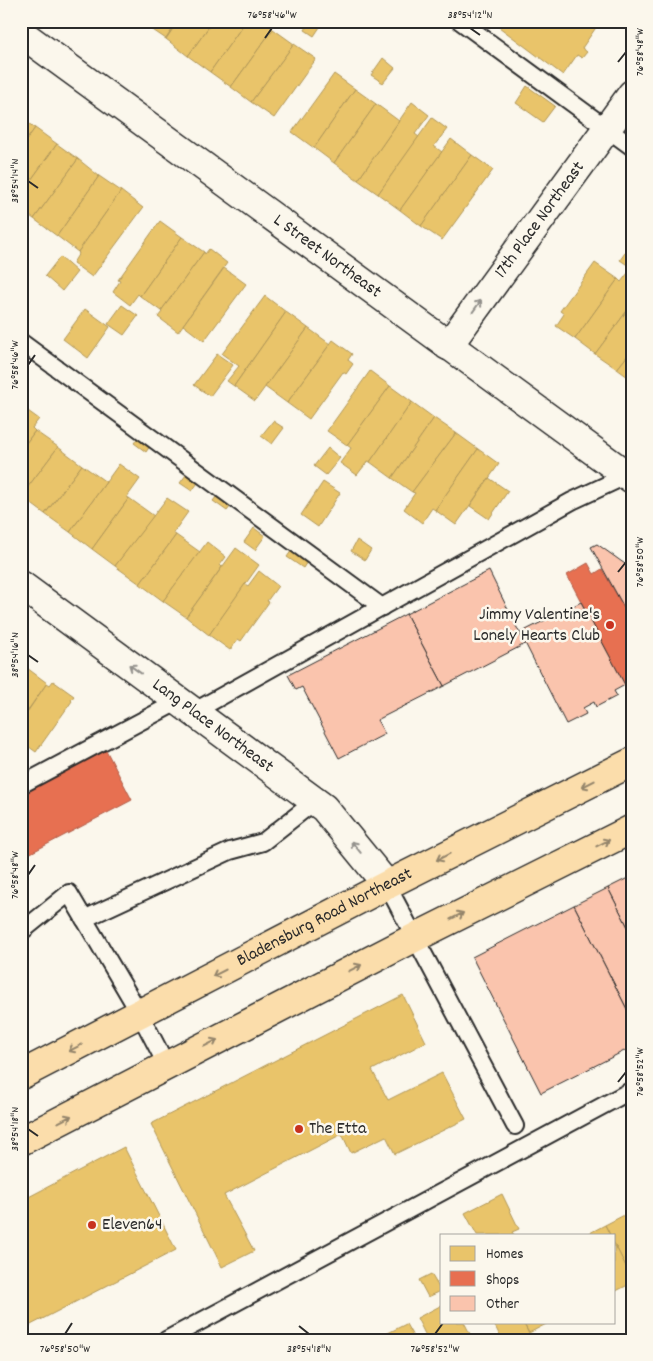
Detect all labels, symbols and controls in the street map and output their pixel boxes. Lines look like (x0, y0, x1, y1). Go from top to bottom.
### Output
text: 76°58'46"W (247, 7, 297, 24)
text: 38°54'12"N (448, 7, 493, 24)
text: 76°58'48"W (632, 28, 649, 76)
street label: 17th Place Northeast (489, 156, 591, 284)
text: 38°54'14"N (7, 159, 24, 203)
street label: L Street Northeast (268, 208, 387, 305)
one-way arrow (472, 299, 482, 313)
text: 76°58'46"W (7, 340, 24, 390)
text: 76°58'50"W (632, 537, 649, 587)
place label: Jimmy Valentine's Lonely Hearts Club (473, 603, 600, 649)
marker: Jimmy Valentine's Lonely Hearts Club (604, 619, 616, 631)
text: 38°54'16"N (7, 632, 24, 678)
one-way arrow (129, 663, 142, 674)
street label: Lang Place Northeast (147, 673, 279, 779)
one-way arrow (581, 780, 596, 789)
one-way arrow (595, 838, 610, 847)
one-way arrow (351, 841, 362, 854)
text: 76°58'48"W (7, 851, 24, 899)
one-way arrow (436, 853, 451, 862)
street label: Bladensburg Road Northeast (232, 862, 417, 973)
one-way arrow (450, 911, 465, 921)
one-way arrow (347, 963, 362, 972)
one-way arrow (212, 969, 227, 978)
one-way arrow (203, 1038, 218, 1048)
one-way arrow (68, 1044, 83, 1053)
text: 76°58'52"W (632, 1047, 649, 1097)
text: 38°54'18"N (7, 1107, 24, 1151)
one-way arrow (57, 1114, 72, 1124)
place label: The Etta (309, 1117, 367, 1142)
marker: The Etta (293, 1123, 305, 1135)
place label: Eleven64 (102, 1213, 162, 1238)
marker: Eleven64 (86, 1219, 98, 1231)
legend (440, 1234, 616, 1324)
text: Homes (486, 1244, 524, 1266)
text: Shops (486, 1270, 519, 1292)
text: Other (486, 1294, 520, 1316)
text: 76°58'50"W (40, 1341, 90, 1358)
text: 38°54'18"N (287, 1341, 331, 1358)
text: 76°58'52"W (410, 1341, 460, 1358)

